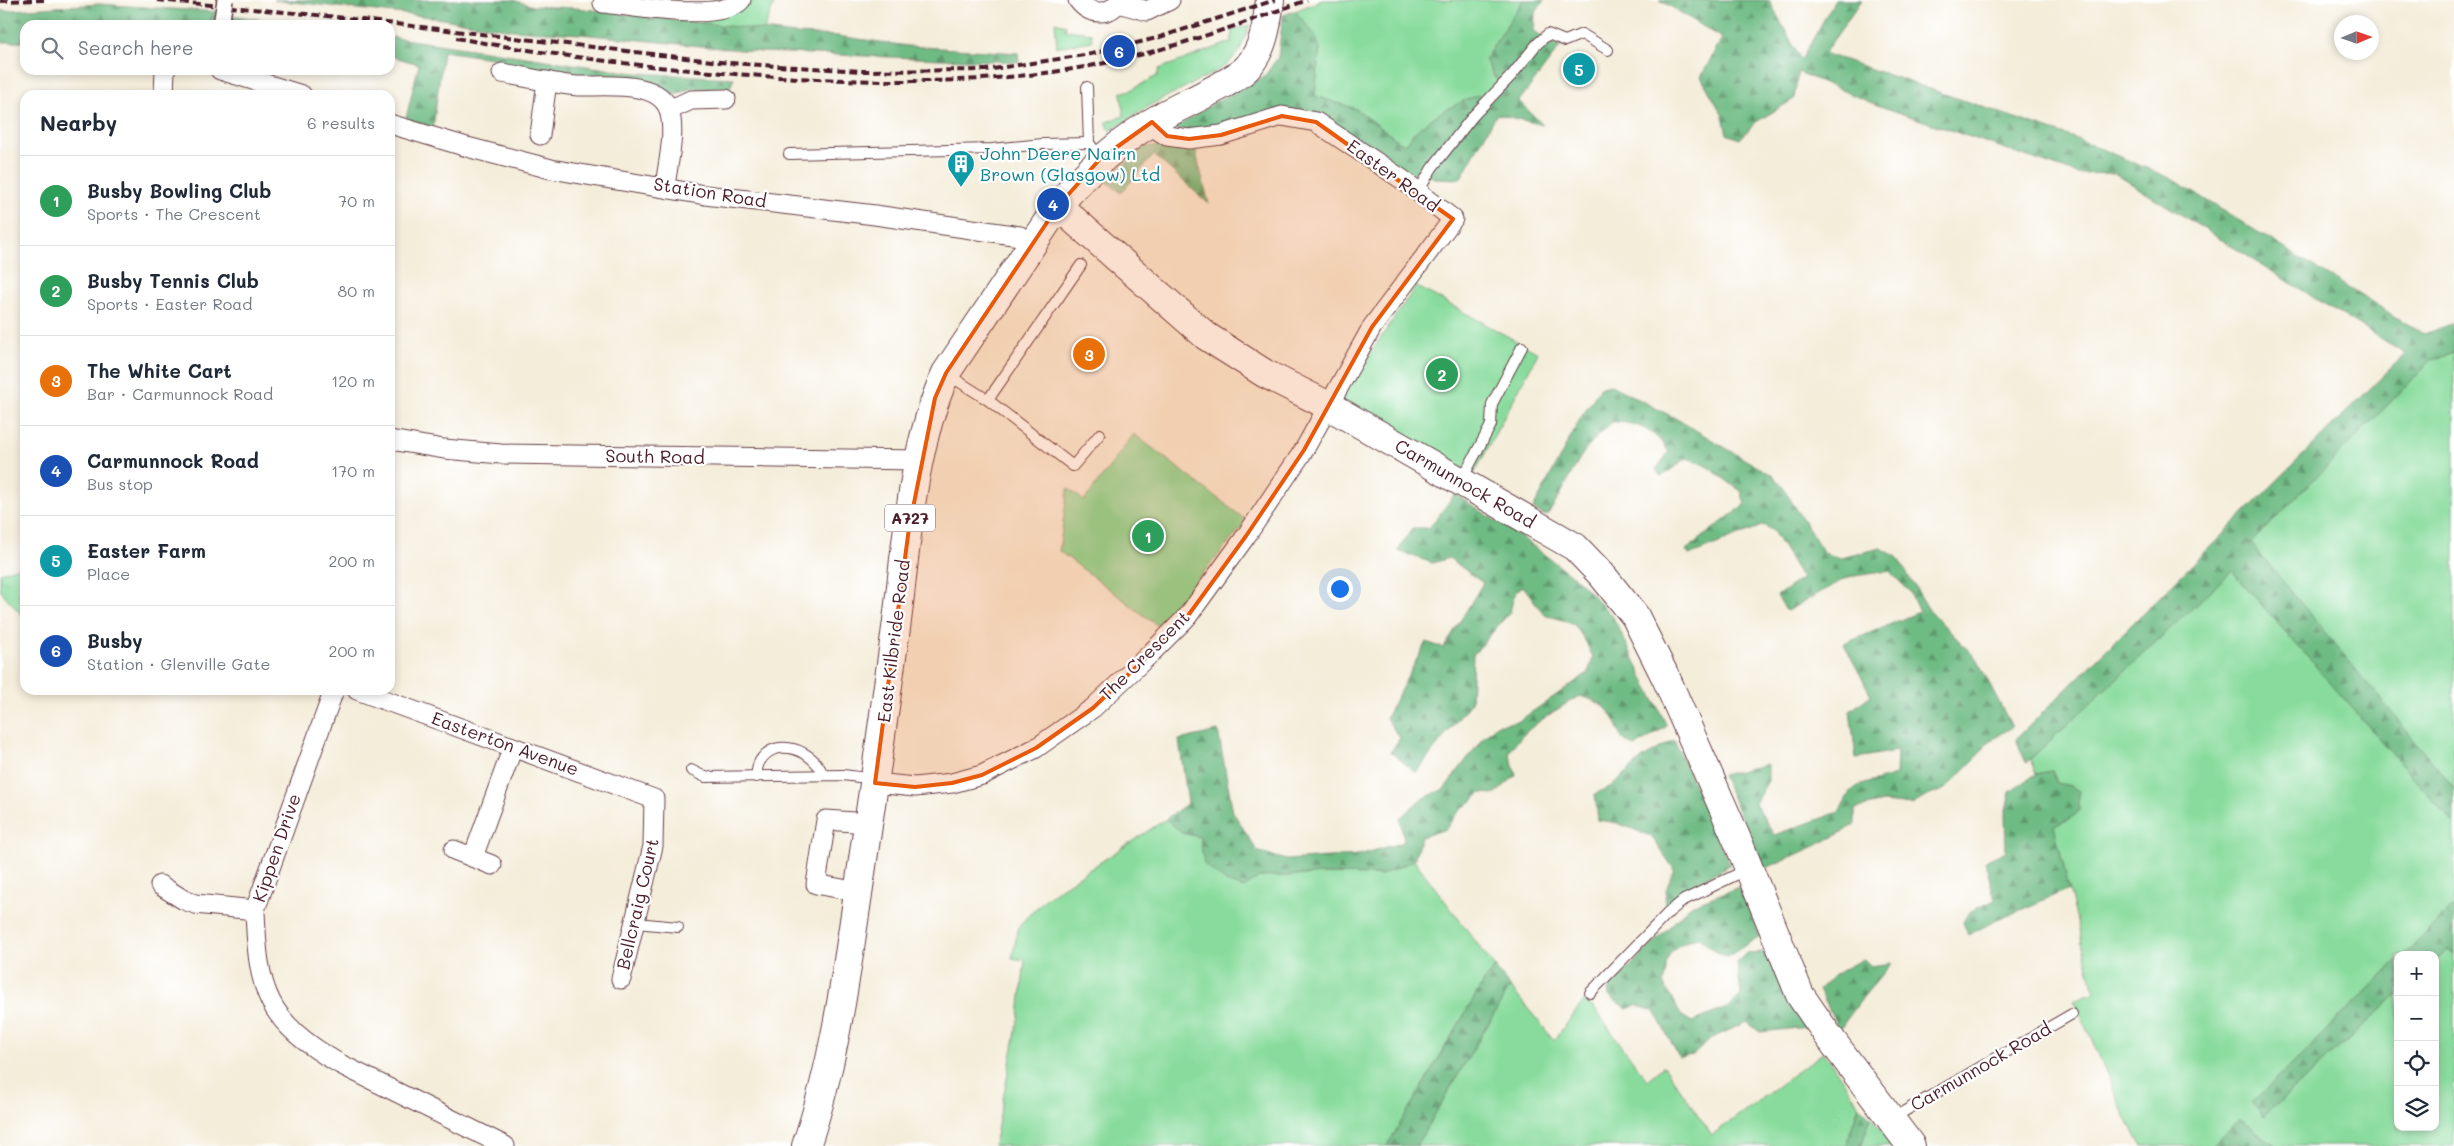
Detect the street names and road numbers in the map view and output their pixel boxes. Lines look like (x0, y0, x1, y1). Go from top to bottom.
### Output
street label: Easter Road (1342, 133, 1445, 217)
street label: Station Road (652, 171, 768, 213)
street label: Carmunnock Road (1391, 433, 1540, 533)
street label: South Road (605, 443, 705, 469)
road number: A727 (885, 504, 935, 532)
street label: East Kilbride Road (871, 558, 915, 724)
street label: The Crescent (1094, 605, 1195, 706)
street label: Easterton Avenue (428, 705, 582, 781)
street label: Kippen Drive (246, 790, 306, 905)
street label: Bellcraig Court (610, 836, 664, 972)
street label: Carmunnock Road (1906, 1016, 2055, 1116)

